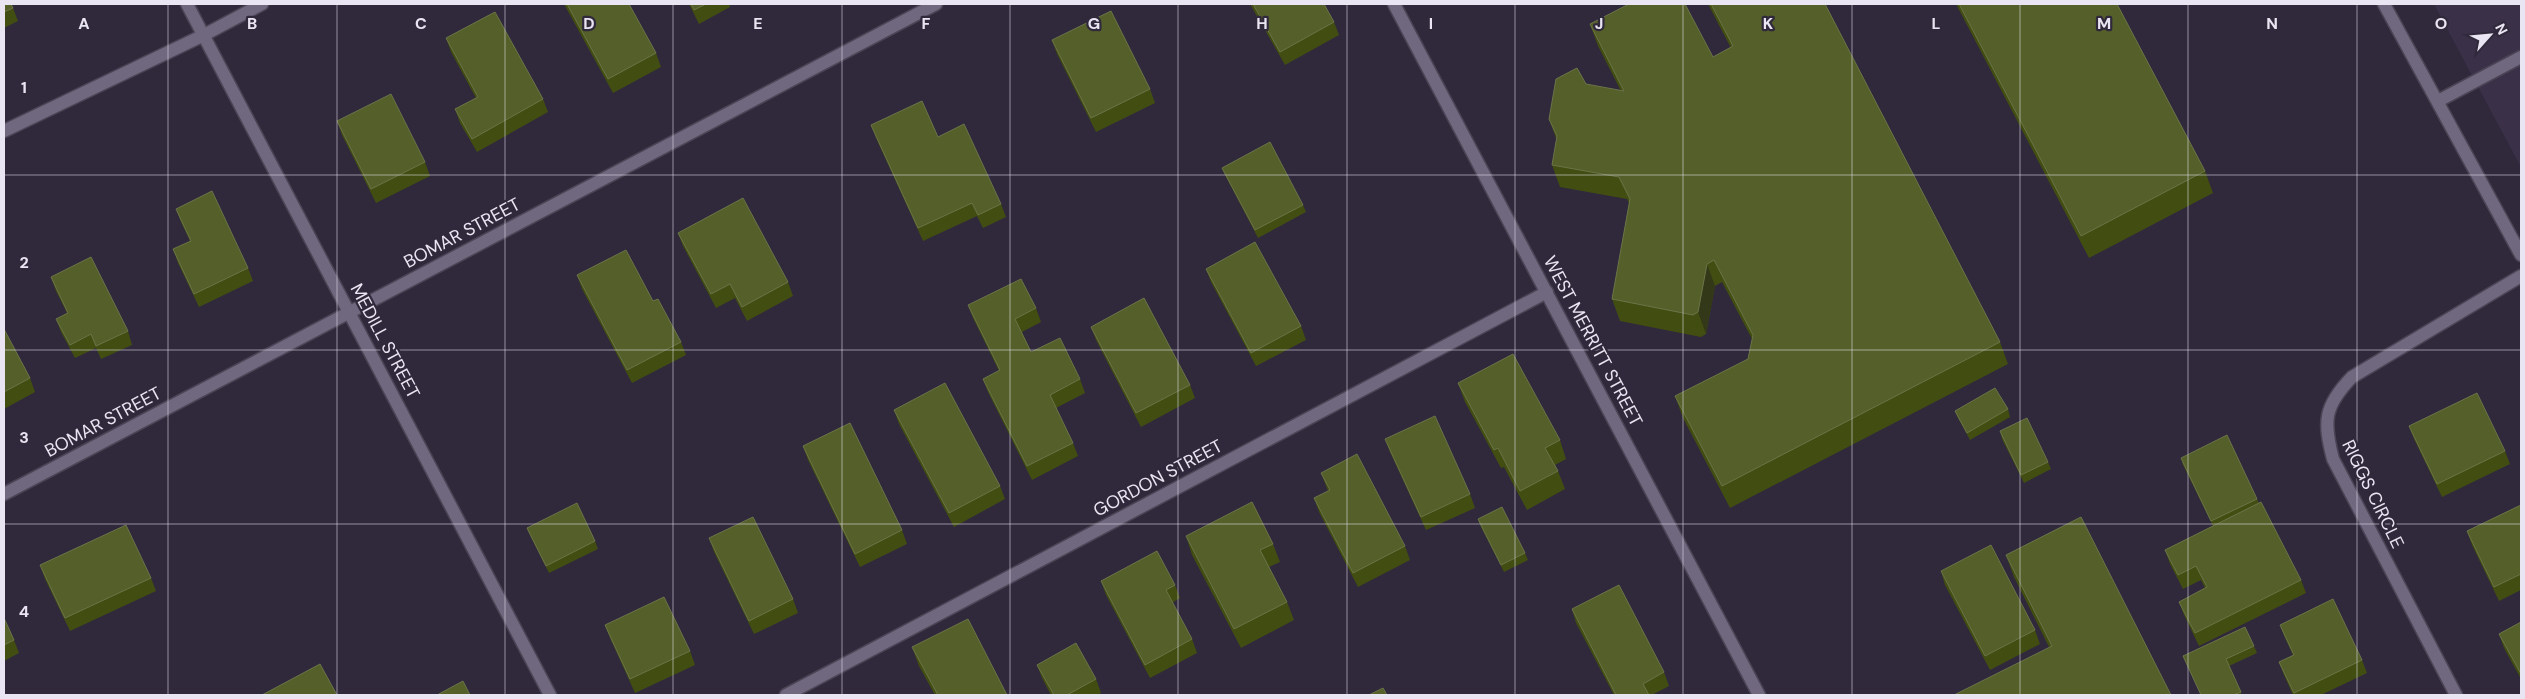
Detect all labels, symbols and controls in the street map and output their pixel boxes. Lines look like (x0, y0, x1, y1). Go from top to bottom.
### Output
north arrow (2465, 10, 2515, 60)
text: A (78, 13, 90, 34)
text: B (247, 13, 257, 34)
text: C (415, 13, 427, 34)
text: D (583, 13, 595, 34)
text: E (753, 13, 763, 34)
text: F (922, 13, 931, 34)
text: G (1088, 13, 1100, 34)
text: H (1256, 13, 1268, 34)
text: I (1429, 13, 1433, 34)
text: J (1595, 13, 1603, 34)
text: K (1763, 13, 1774, 34)
text: L (1932, 13, 1941, 34)
text: M (2097, 13, 2111, 34)
text: N (2266, 13, 2278, 34)
text: O (2435, 13, 2447, 34)
text: N (2491, 20, 2512, 38)
text: 1 (21, 77, 27, 98)
street label: BOMAR STREET (400, 192, 524, 274)
text: 2 (19, 252, 29, 273)
street label: WEST MERRITT STREET (1538, 252, 1648, 430)
street label: MEDILL STREET (345, 279, 425, 403)
street label: BOMAR STREET (41, 381, 165, 463)
text: 3 (19, 427, 29, 448)
street label: GORDON STREET (1089, 434, 1227, 522)
street label: RIGGS CIRCLE (2336, 436, 2410, 552)
text: 4 (19, 601, 29, 622)

